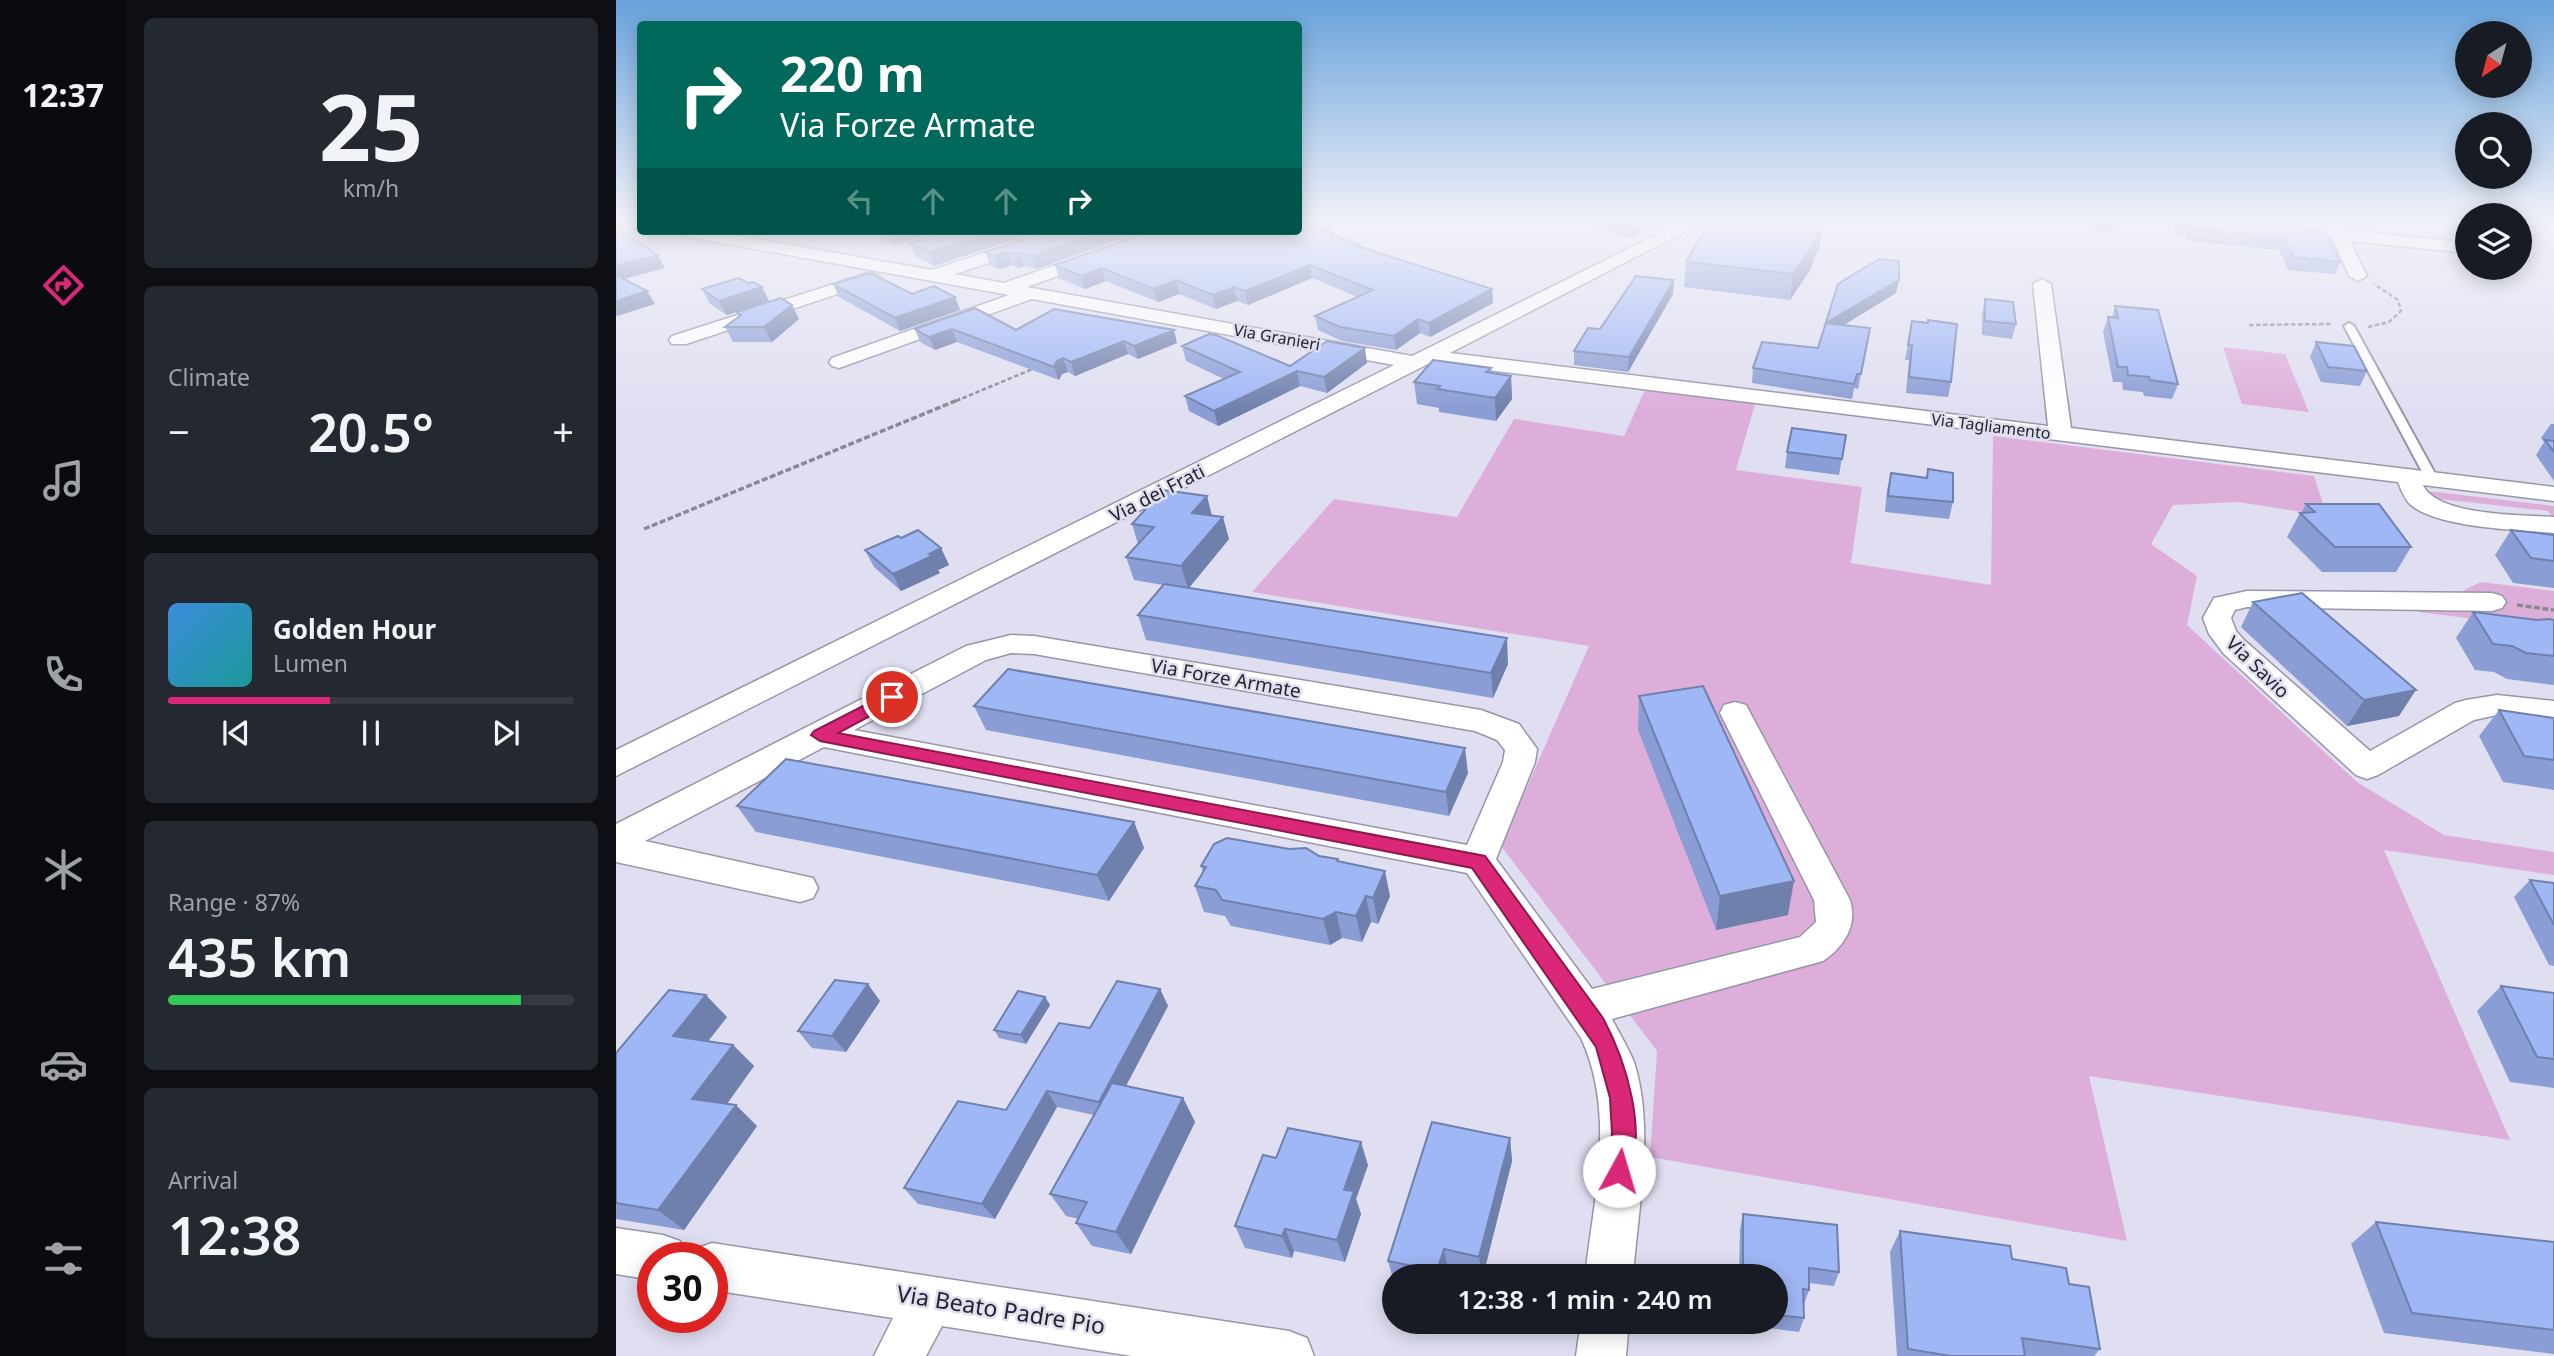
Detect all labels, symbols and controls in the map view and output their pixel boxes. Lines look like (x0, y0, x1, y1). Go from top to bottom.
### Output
north arrow (2455, 21, 2532, 98)
map controls (2455, 21, 2532, 280)
text: 220 m (780, 40, 925, 106)
icon: right (665, 49, 756, 140)
text: 25 (319, 64, 423, 188)
text: 12:37 (22, 73, 104, 116)
text: Via Forze Armate (780, 103, 1035, 146)
button: search (2455, 112, 2532, 189)
text: km/h (343, 172, 399, 204)
icon: left (841, 182, 879, 220)
icon: ahead (914, 182, 952, 220)
icon: ahead (987, 182, 1025, 220)
icon: right (1060, 182, 1098, 220)
button: layers (2455, 203, 2532, 280)
icon: directions (39, 261, 88, 310)
street label: Via Granieri (1232, 319, 1322, 355)
text: Climate (168, 361, 250, 393)
text: 20.5° (308, 396, 434, 467)
text: − (168, 405, 190, 457)
text: + (552, 405, 574, 457)
street label: Via Tagliamento (1930, 408, 2052, 444)
icon: music (39, 456, 88, 505)
street label: Via dei Frati (1105, 458, 1209, 528)
text: Golden Hour (273, 611, 436, 647)
street label: Via Savio (2221, 630, 2295, 704)
text: Lumen (273, 647, 348, 679)
icon: phone (39, 650, 88, 699)
street label: Via Forze Armate (1149, 652, 1303, 704)
pin (862, 667, 922, 727)
icon: arrive (873, 678, 911, 716)
icon: previous (217, 714, 255, 752)
icon: pause (352, 714, 390, 752)
icon: next (487, 714, 525, 752)
icon: climate (39, 845, 88, 894)
text: Range · 87% (168, 886, 300, 918)
text: 435 km (168, 921, 351, 992)
icon: car (39, 1040, 88, 1089)
position arrow (1582, 1134, 1656, 1208)
text: Arrival (168, 1164, 238, 1196)
text: 12:38 (168, 1199, 301, 1270)
icon: filters (39, 1234, 88, 1283)
speed limit sign: 30 (637, 1242, 728, 1333)
street label: Via Beato Padre Pio (895, 1277, 1108, 1341)
text: 12:38 · 1 min · 240 m (1458, 1281, 1712, 1317)

